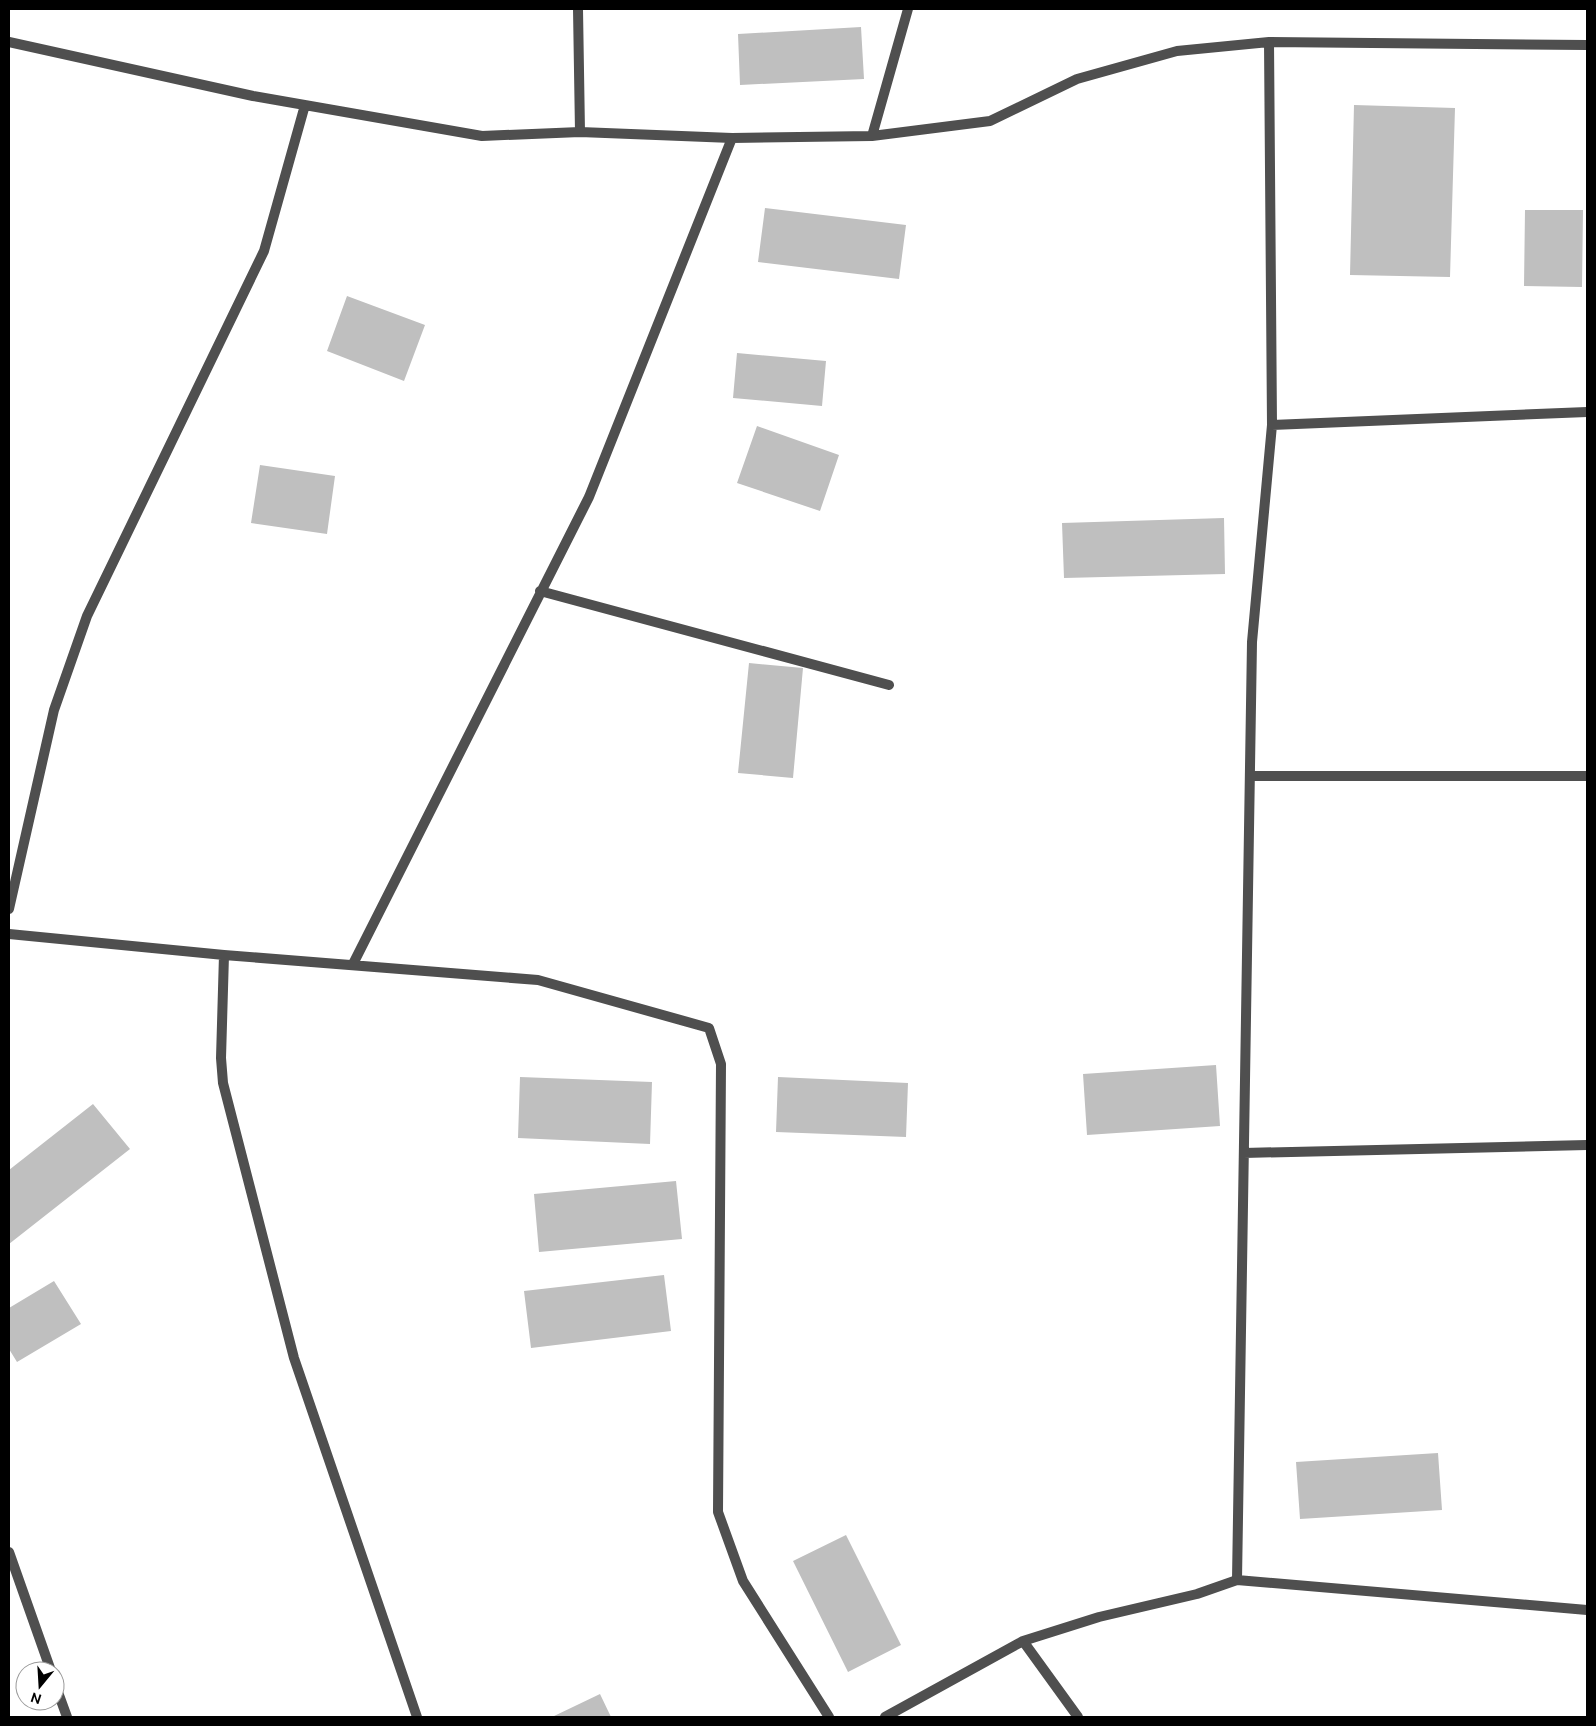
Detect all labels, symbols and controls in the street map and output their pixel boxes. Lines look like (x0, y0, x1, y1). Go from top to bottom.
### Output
north arrow (15, 1661, 65, 1711)
text: N (29, 1689, 43, 1708)

